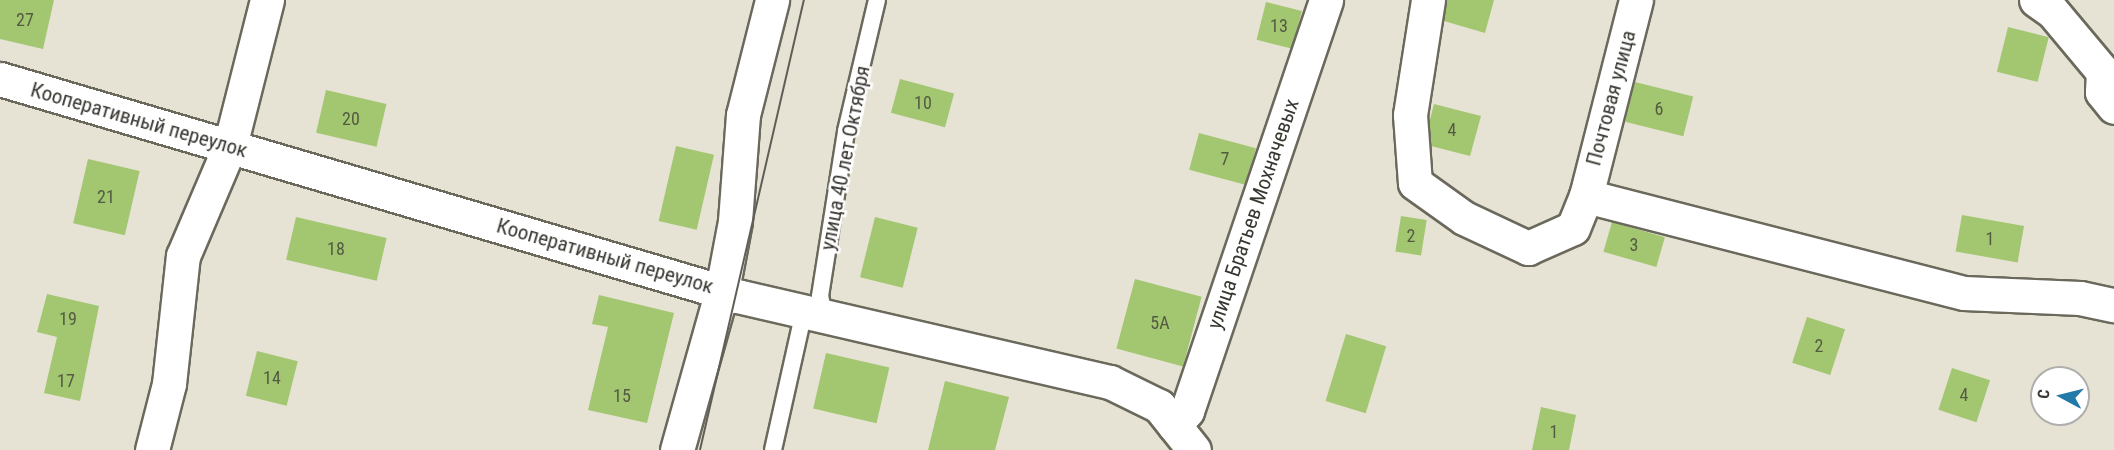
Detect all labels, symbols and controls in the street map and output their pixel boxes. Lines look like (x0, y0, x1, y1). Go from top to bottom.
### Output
house number: 27 (16, 9, 34, 31)
house number: 13 (1270, 15, 1288, 37)
street label: Почтовая улица (1581, 28, 1641, 168)
street label: улица 40 лет Октября (815, 63, 875, 253)
street label: Кооперативный переулок (28, 77, 250, 163)
house number: 10 (914, 92, 932, 114)
street label: улица Братьев Мохначевых (1202, 96, 1304, 332)
house number: 6 (1655, 98, 1663, 120)
house number: 20 (342, 108, 360, 130)
house number: 4 (1448, 119, 1456, 141)
house number: 7 (1221, 148, 1229, 170)
house number: 21 (97, 186, 115, 208)
street label: Кооперативный переулок (494, 213, 716, 299)
house number: 2 (1407, 225, 1415, 247)
house number: 1 (1986, 228, 1994, 250)
house number: 3 (1630, 234, 1638, 256)
house number: 18 (327, 238, 345, 260)
house number: 19 (59, 308, 77, 330)
house number: 5А (1150, 312, 1170, 334)
house number: 2 (1815, 335, 1823, 357)
north arrow (2030, 366, 2090, 426)
house number: 14 (263, 367, 281, 389)
house number: 17 (57, 370, 75, 392)
house number: 4 (1960, 384, 1968, 406)
house number: 15 (613, 385, 631, 407)
text: С (2034, 388, 2054, 400)
house number: 1 (1550, 421, 1558, 443)

